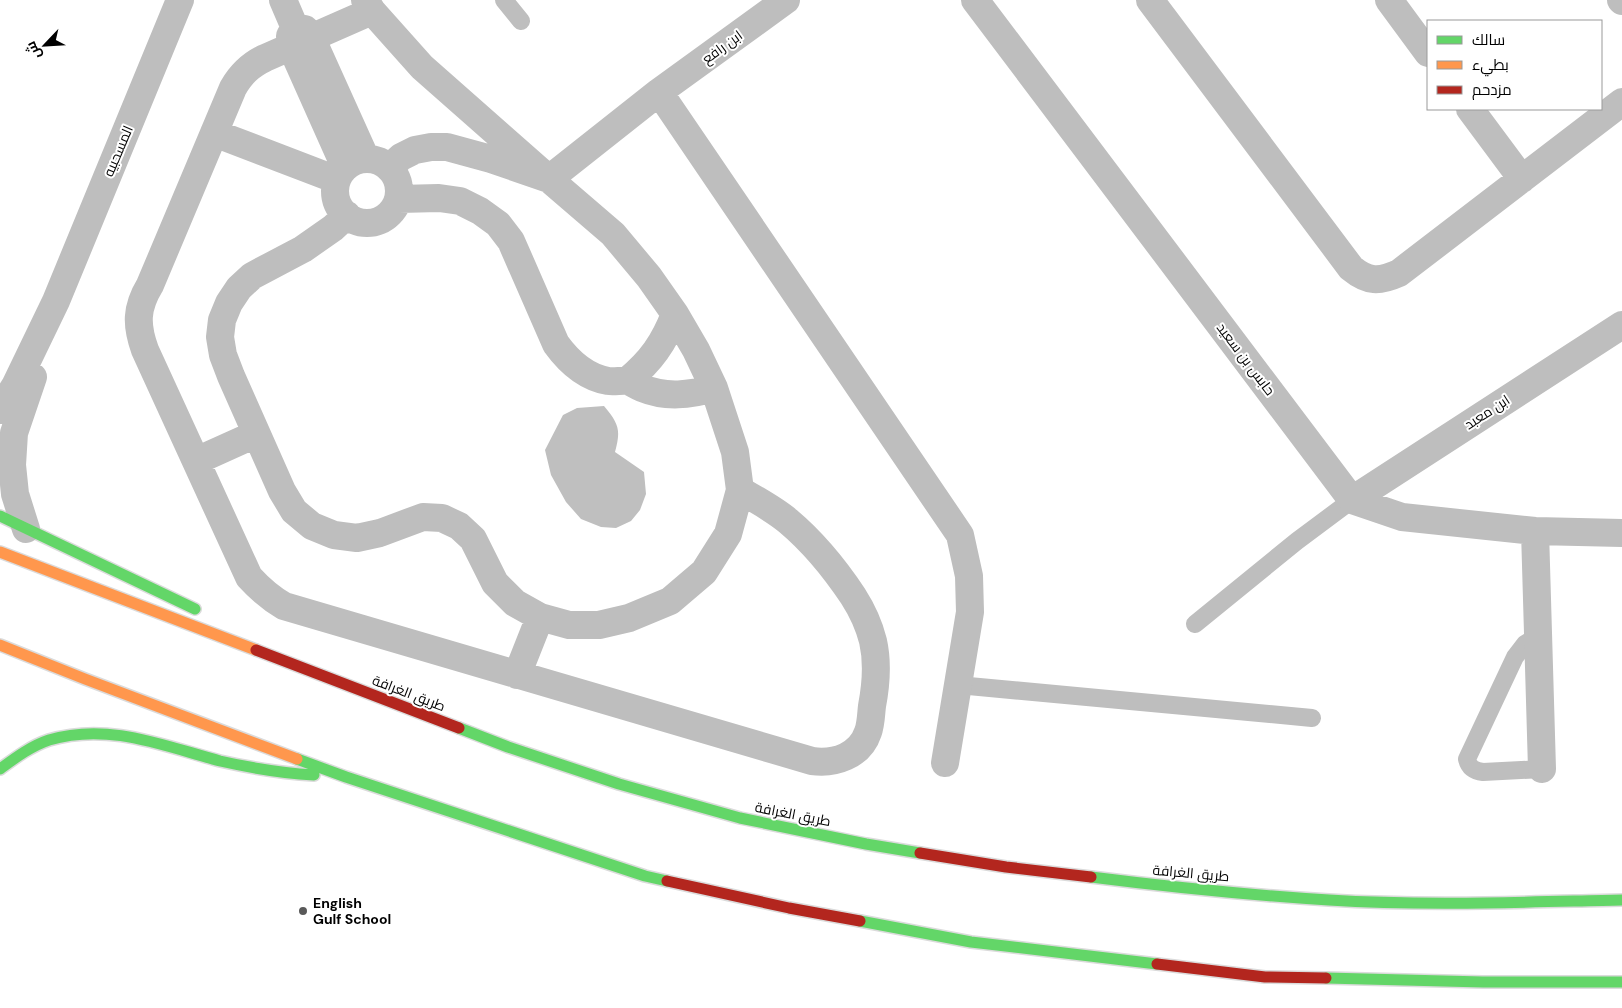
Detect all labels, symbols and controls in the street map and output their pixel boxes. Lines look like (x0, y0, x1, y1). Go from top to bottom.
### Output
north arrow (20, 20, 70, 70)
legend (1427, 20, 1602, 110)
street label: ابن رافع (698, 26, 746, 68)
text: سالك (1472, 30, 1505, 50)
text: ش (21, 39, 45, 62)
text: بطيء (1472, 55, 1509, 77)
text: مزدحم (1472, 80, 1512, 100)
street label: المسحبيه (99, 123, 137, 179)
street label: حابس بن سعيد (1213, 319, 1279, 399)
street label: ابن معبد (1461, 391, 1513, 433)
street label: طريق الغرافة (370, 671, 448, 715)
street label: طريق الغرافة (754, 798, 832, 830)
street label: طريق الغرافة (1152, 861, 1230, 885)
place label: English Gulf School (313, 894, 391, 928)
marker: English Gulf School (297, 905, 309, 917)

